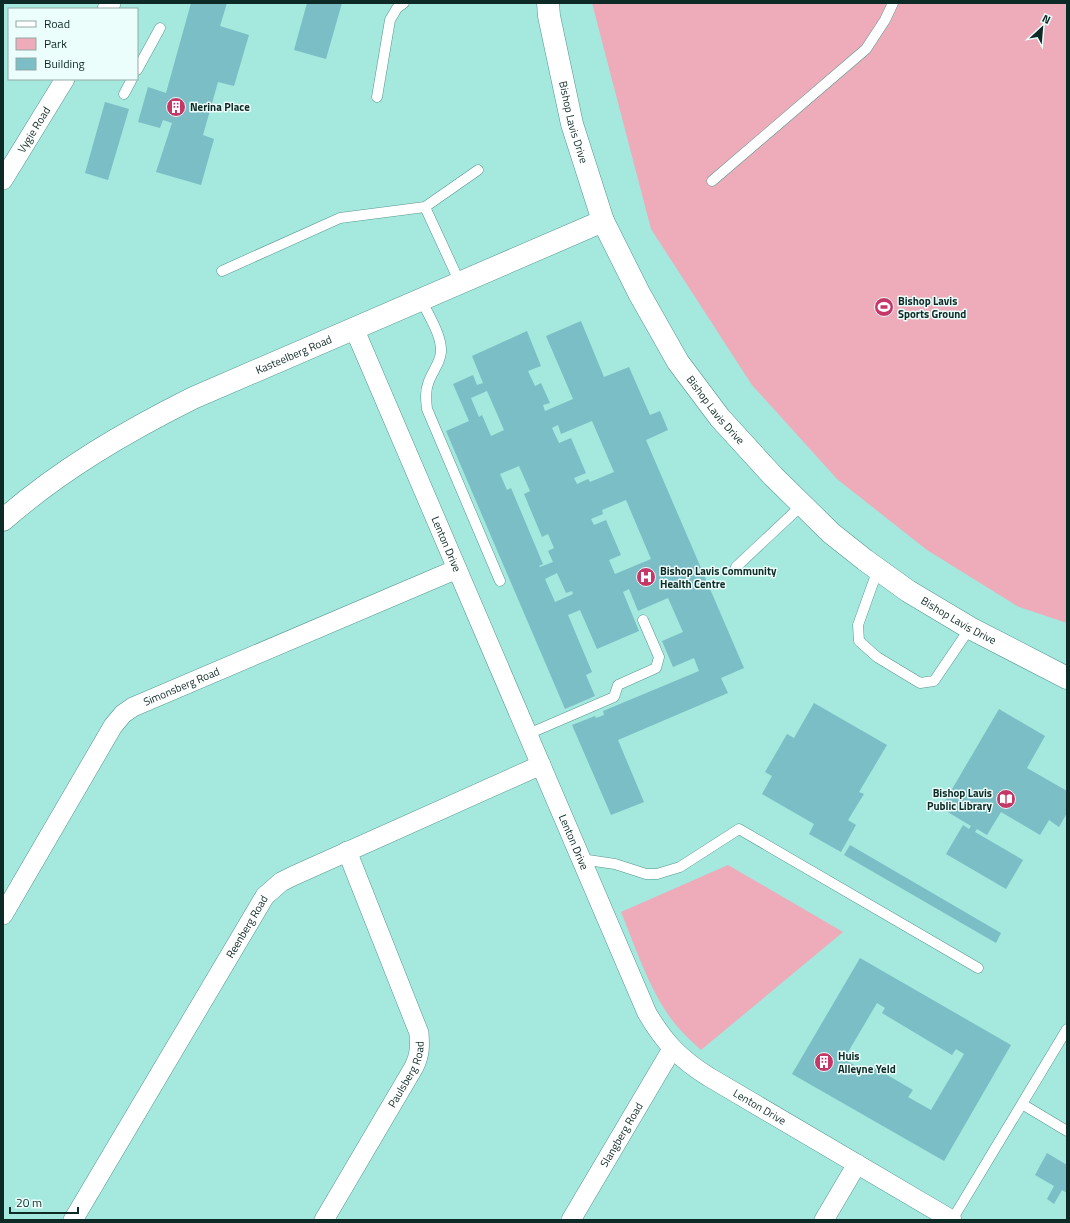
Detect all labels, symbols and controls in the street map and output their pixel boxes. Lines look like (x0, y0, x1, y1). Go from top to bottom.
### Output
legend (8, 8, 138, 80)
north arrow (1022, 8, 1062, 48)
text: N (1039, 10, 1053, 28)
text: Road (44, 14, 70, 33)
text: Park (44, 34, 67, 53)
text: Building (44, 54, 85, 73)
street label: Bishop Lavis Drive (555, 80, 592, 166)
building icon: Nerina Place (165, 96, 187, 118)
place label: Nerina Place (190, 99, 250, 115)
street label: Vygie Road (14, 103, 54, 156)
place label: Bishop Lavis Sports Ground (898, 293, 966, 322)
sports icon: Bishop Lavis Sports Ground (873, 296, 895, 318)
street label: Kasteelberg Road (253, 331, 334, 378)
street label: Bishop Lavis Drive (683, 372, 749, 448)
street label: Lenton Drive (428, 514, 466, 575)
place label: Bishop Lavis Community Health Centre (660, 563, 777, 592)
hospital icon: Bishop Lavis Community Health Centre (635, 566, 657, 588)
street label: Bishop Lavis Drive (918, 593, 1000, 648)
street label: Simonsberg Road (141, 663, 222, 710)
place label: Bishop Lavis Public Library (927, 785, 992, 814)
library icon: Bishop Lavis Public Library (995, 788, 1017, 810)
street label: Lenton Drive (555, 812, 593, 873)
street label: Reenberg Road (222, 892, 272, 961)
street label: Paulsberg Road (384, 1041, 428, 1111)
place label: Huis Alleyne Yeld (838, 1048, 896, 1077)
building icon: Huis Alleyne Yeld (813, 1051, 835, 1073)
street label: Lenton Drive (730, 1085, 789, 1129)
street label: Slangberg Road (596, 1099, 647, 1170)
scale bar (10, 1189, 78, 1215)
text: 20 m (16, 1193, 42, 1212)

